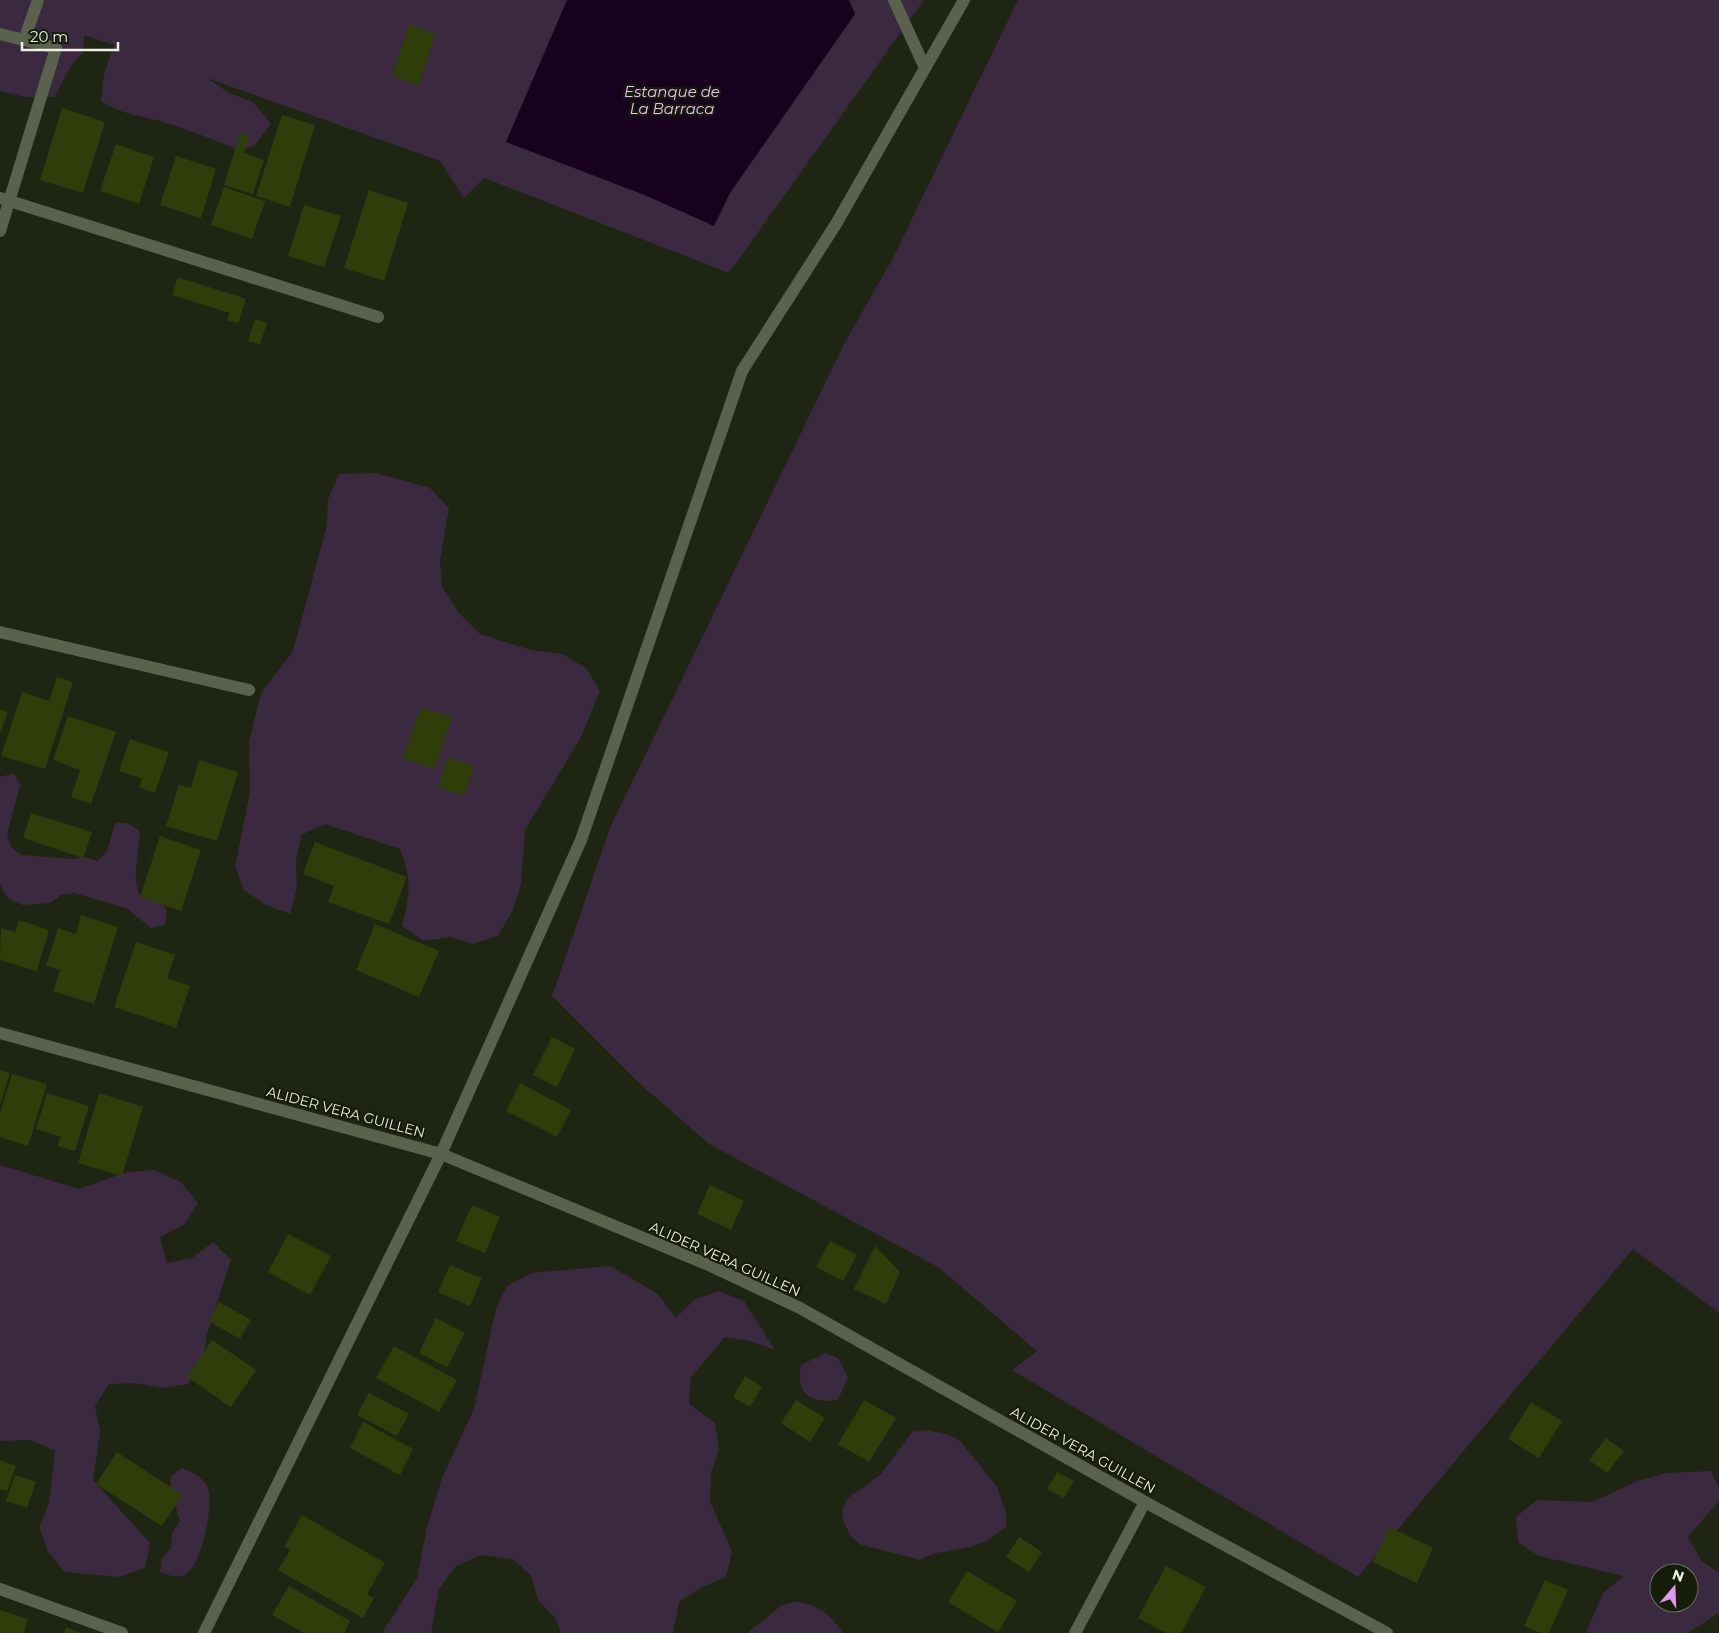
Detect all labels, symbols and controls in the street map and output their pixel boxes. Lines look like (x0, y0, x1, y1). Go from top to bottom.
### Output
scale bar (22, 20, 119, 52)
text: 20 m (30, 27, 68, 46)
water label: Estanque de La Barraca (624, 82, 720, 118)
street label: ALIDER VERA GUILLEN (265, 1082, 427, 1142)
street label: ALIDER VERA GUILLEN (647, 1218, 803, 1300)
street label: ALIDER VERA GUILLEN (1007, 1403, 1159, 1497)
north arrow (1649, 1563, 1699, 1613)
text: N (1670, 1565, 1687, 1586)

